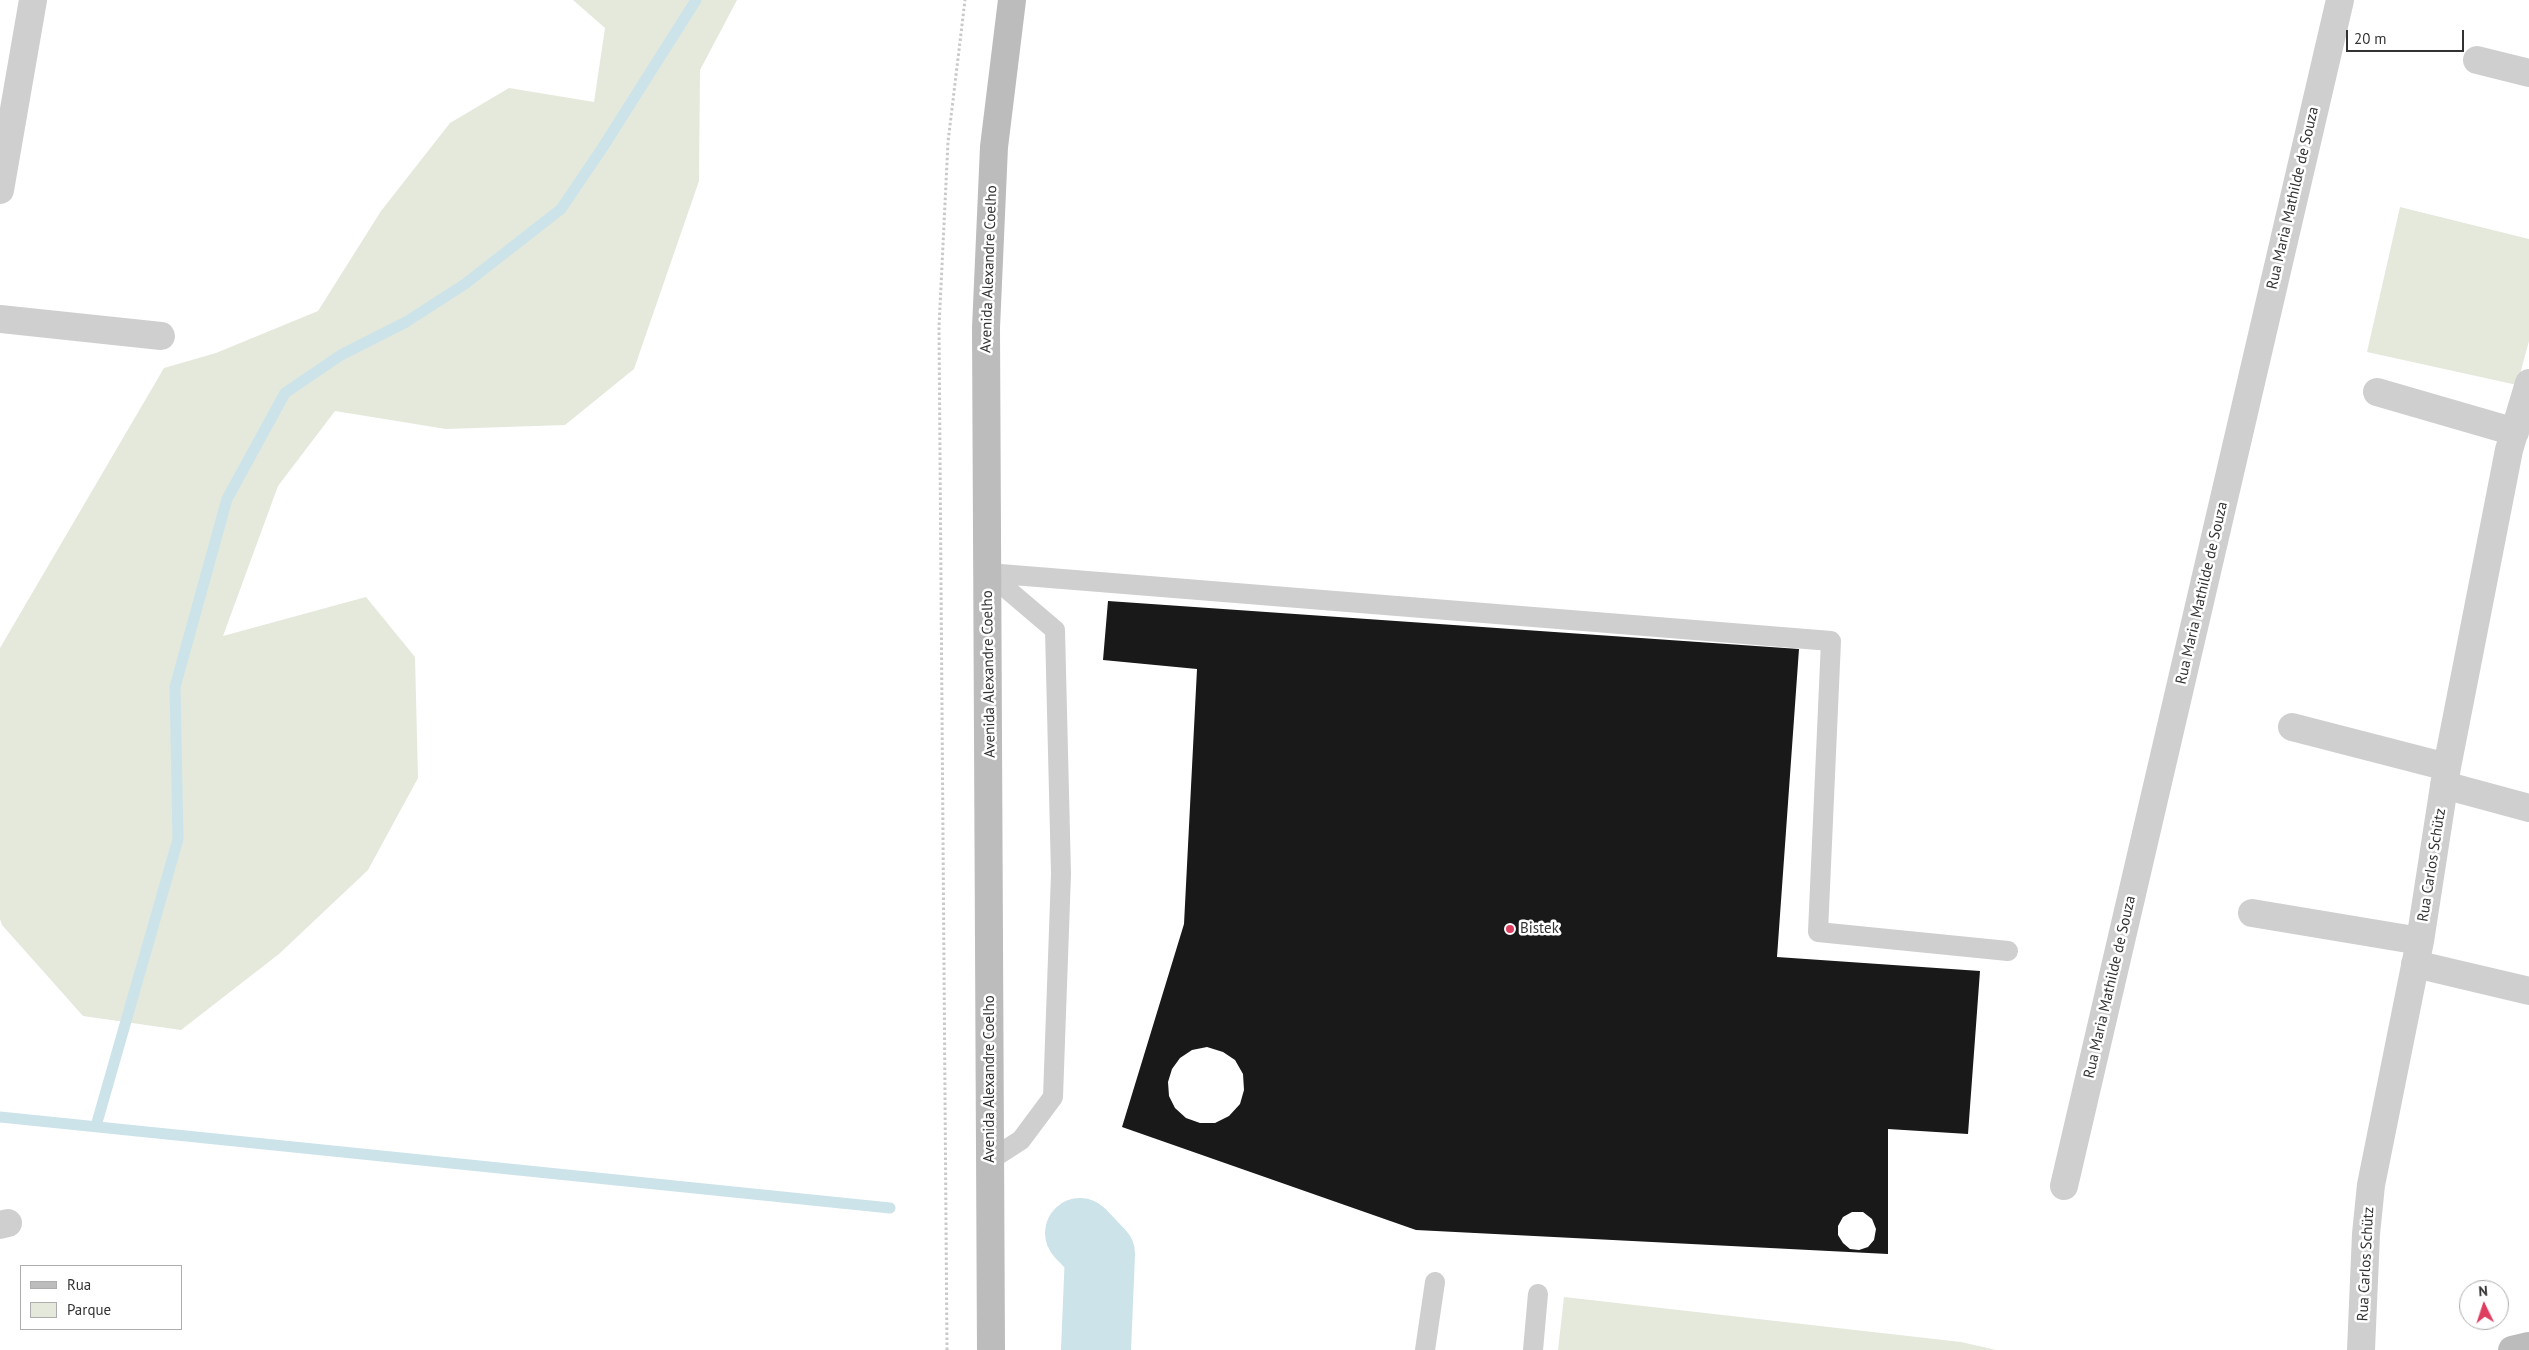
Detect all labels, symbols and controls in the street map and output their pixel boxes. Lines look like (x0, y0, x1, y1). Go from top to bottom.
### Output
scale bar (2349, 20, 2466, 52)
text: 20 m (2354, 29, 2387, 48)
street label: Rua Maria Mathilde de Souza (2263, 105, 2323, 291)
street label: Avenida Alexandre Coelho (977, 185, 1001, 353)
street label: Rua Maria Mathilde de Souza (2172, 500, 2232, 686)
street label: Avenida Alexandre Coelho (979, 590, 999, 758)
street label: Rua Carlos Schütz (2414, 807, 2450, 923)
street label: Rua Maria Mathilde de Souza (2080, 894, 2140, 1080)
place label: Bistek (1520, 920, 1559, 938)
marker: Bistek (1504, 923, 1516, 935)
street label: Avenida Alexandre Coelho (981, 995, 999, 1163)
street label: Rua Carlos Schütz (2354, 1206, 2378, 1322)
legend (20, 1265, 182, 1330)
text: Rua (67, 1275, 91, 1294)
north arrow (2459, 1280, 2509, 1330)
text: N (2478, 1282, 2488, 1300)
text: Parque (67, 1300, 111, 1319)

